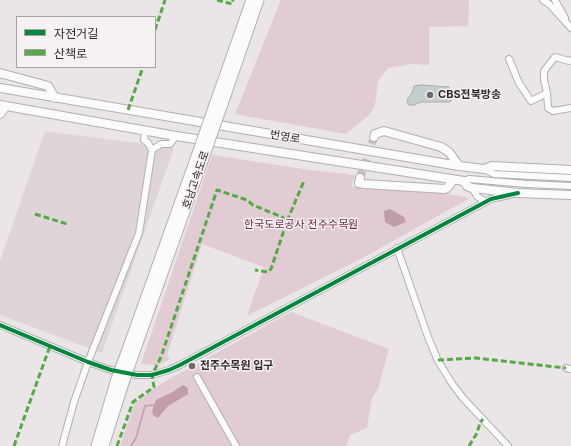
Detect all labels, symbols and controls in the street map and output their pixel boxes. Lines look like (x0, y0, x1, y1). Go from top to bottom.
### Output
legend (16, 16, 156, 68)
text: 자전거길 (54, 26, 98, 41)
text: 산책로 (54, 46, 87, 61)
place label: CBS전북방송 (438, 88, 501, 102)
marker: CBS전북방송 (425, 90, 435, 100)
street label: 번영로 (269, 128, 301, 146)
street label: 호남고속도로 (180, 149, 212, 211)
park label: 한국도로공사 전주수목원 (244, 218, 358, 232)
place label: 전주수목원 입구 (200, 359, 273, 373)
marker: 전주수목원 입구 (187, 361, 197, 371)

